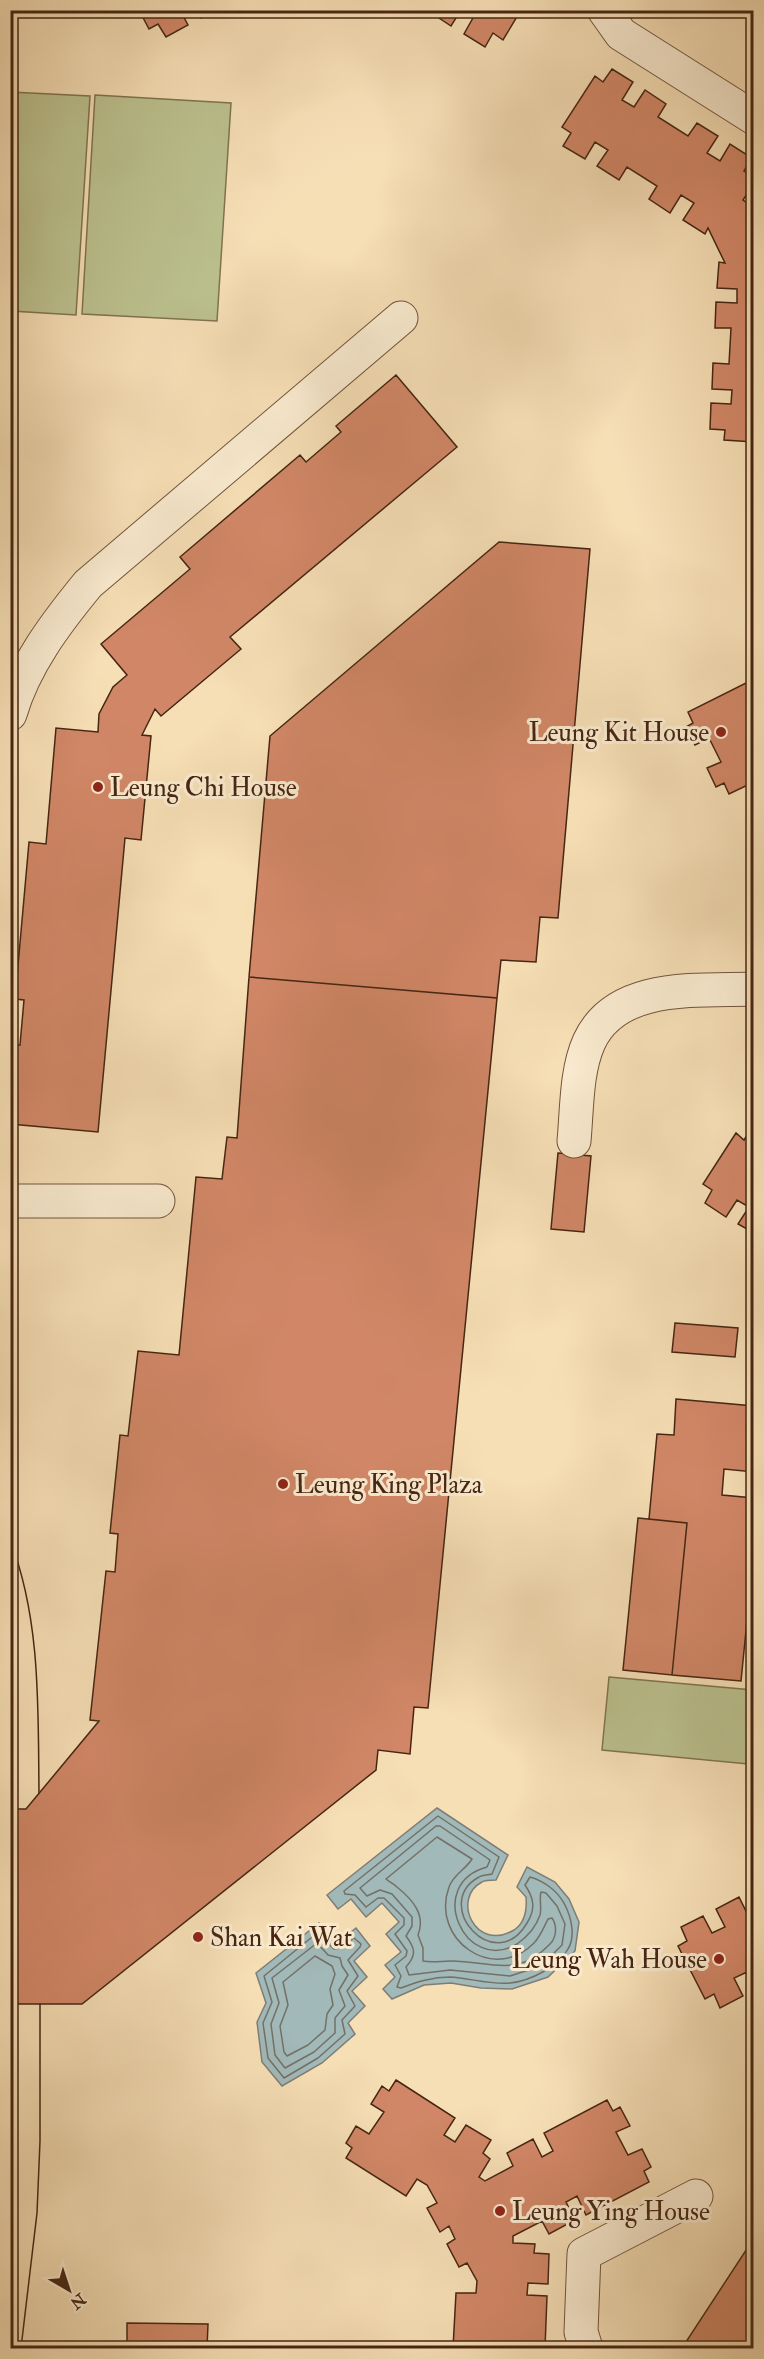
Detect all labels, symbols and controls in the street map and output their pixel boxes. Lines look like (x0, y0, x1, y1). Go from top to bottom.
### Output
place label: Leung Kit House (529, 717, 709, 749)
marker: Leung Kit House (714, 725, 728, 739)
place label: Leung Chi House (110, 772, 297, 804)
marker: Leung Chi House (91, 780, 105, 794)
place label: Leung King Plaza (295, 1469, 483, 1501)
marker: Leung King Plaza (276, 1477, 290, 1491)
place label: Shan Kai Wat (210, 1922, 352, 1954)
marker: Shan Kai Wat (191, 1930, 205, 1944)
place label: Leung Wah House (511, 1944, 707, 1976)
marker: Leung Wah House (712, 1952, 726, 1966)
place label: Leung Ying House (512, 2196, 710, 2228)
marker: Leung Ying House (493, 2204, 507, 2218)
north arrow (39, 2260, 99, 2320)
text: N (65, 2288, 90, 2314)

